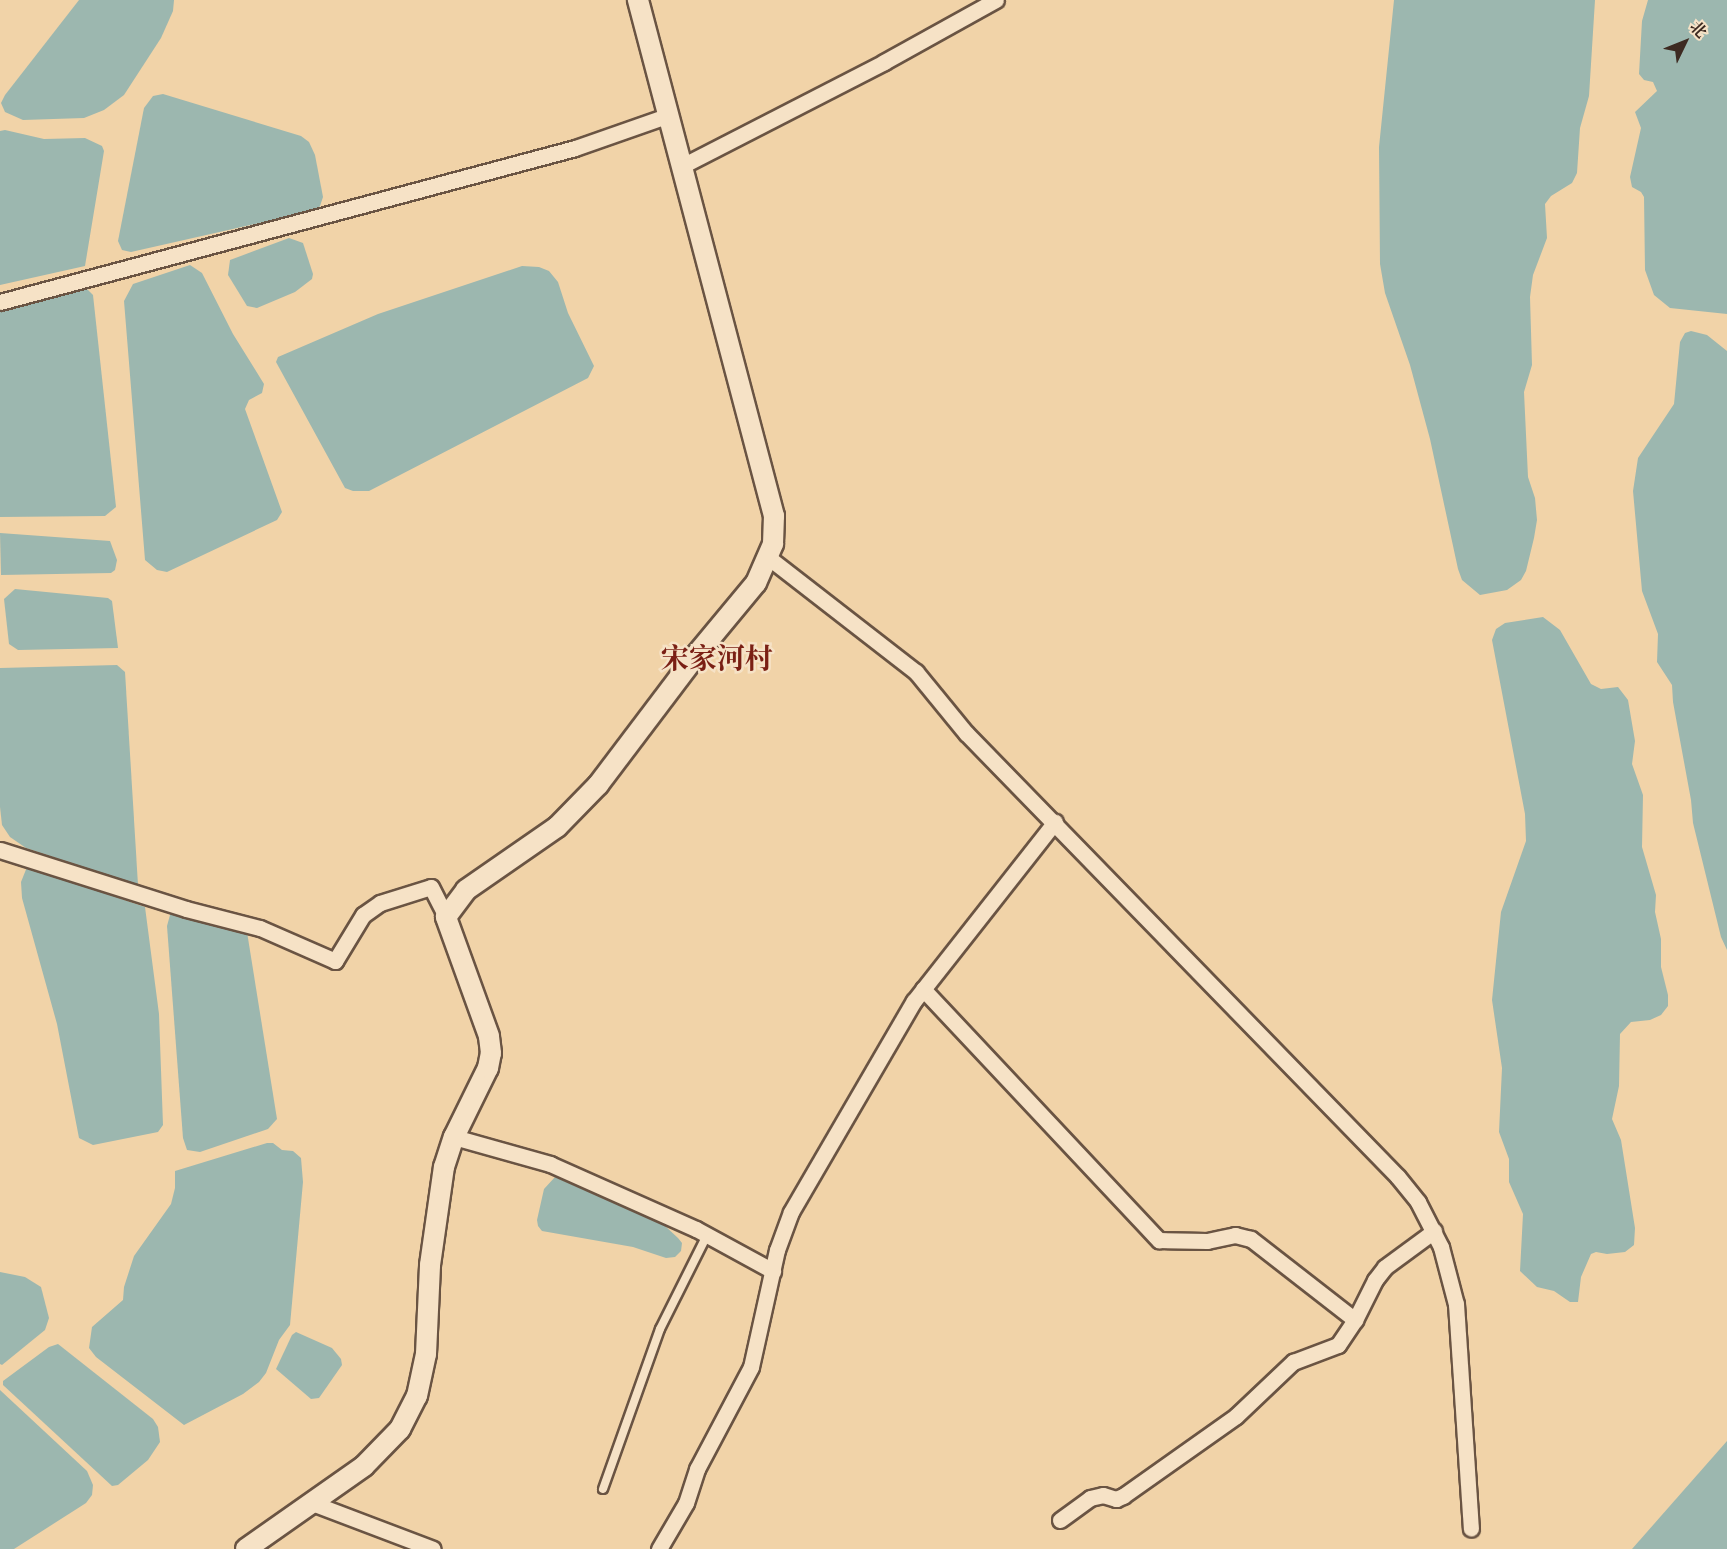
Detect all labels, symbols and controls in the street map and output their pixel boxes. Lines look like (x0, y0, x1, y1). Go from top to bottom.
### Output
north arrow (1655, 12, 1715, 72)
text: 北 (1685, 17, 1711, 42)
district label: 宋家河村 (661, 643, 773, 677)

